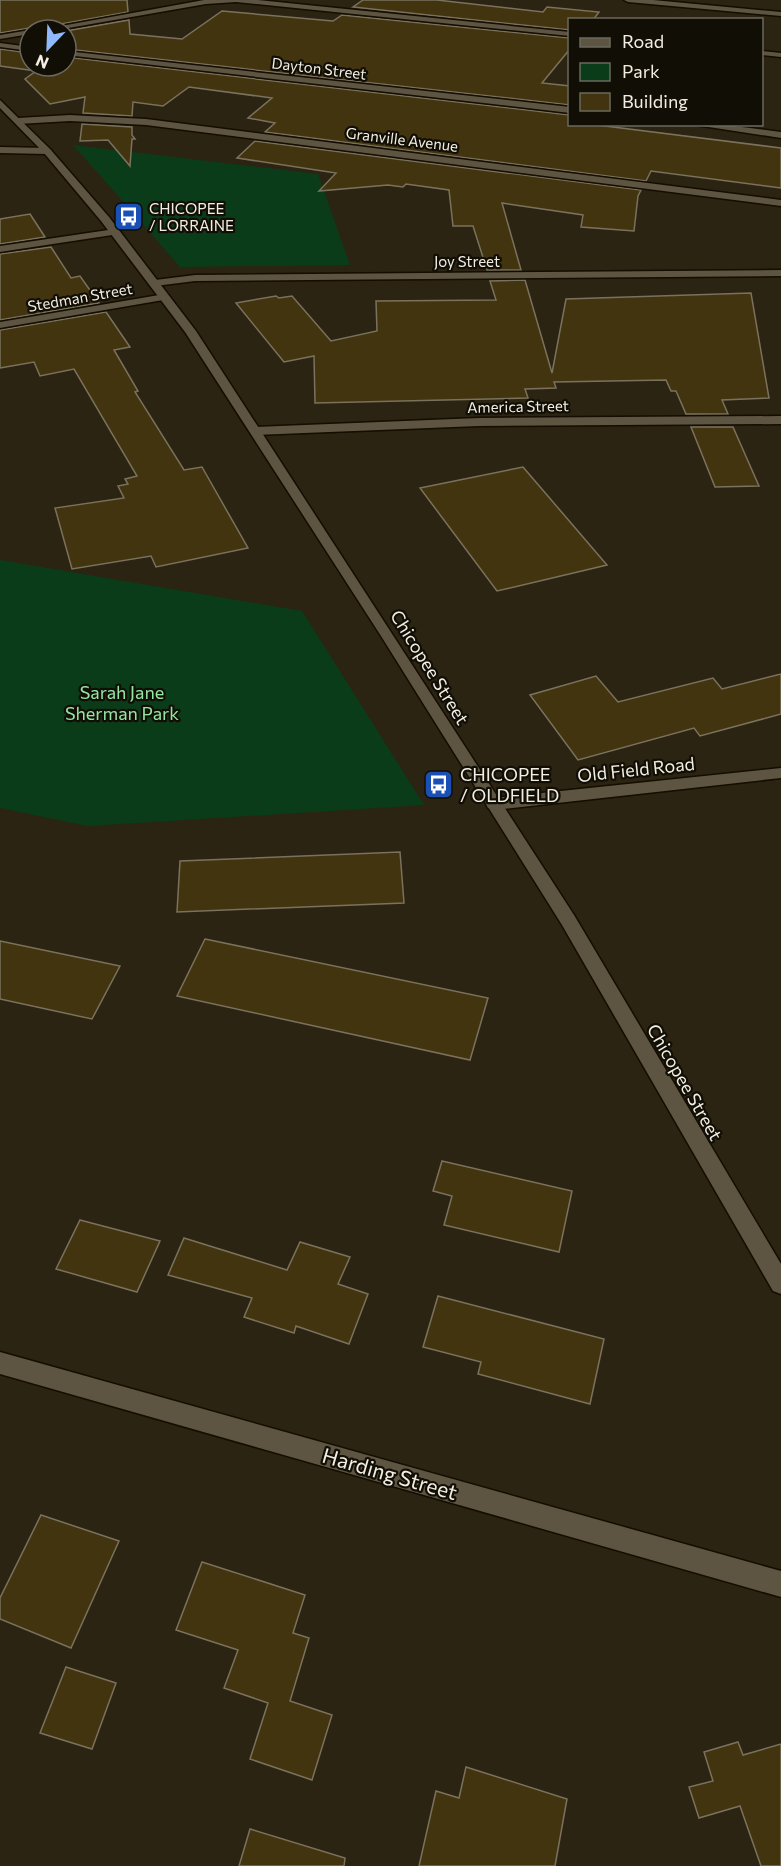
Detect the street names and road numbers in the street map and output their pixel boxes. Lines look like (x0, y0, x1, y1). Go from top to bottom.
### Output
street label: Dayton Street (271, 53, 367, 83)
street label: Granville Avenue (345, 123, 459, 155)
street label: Joy Street (434, 252, 500, 270)
street label: Stedman Street (26, 279, 134, 315)
street label: America Street (467, 396, 569, 416)
street label: Chicopee Street (386, 606, 474, 728)
street label: Old Field Road (576, 752, 696, 786)
street label: Chicopee Street (643, 1020, 727, 1144)
street label: Harding Street (320, 1442, 460, 1504)

